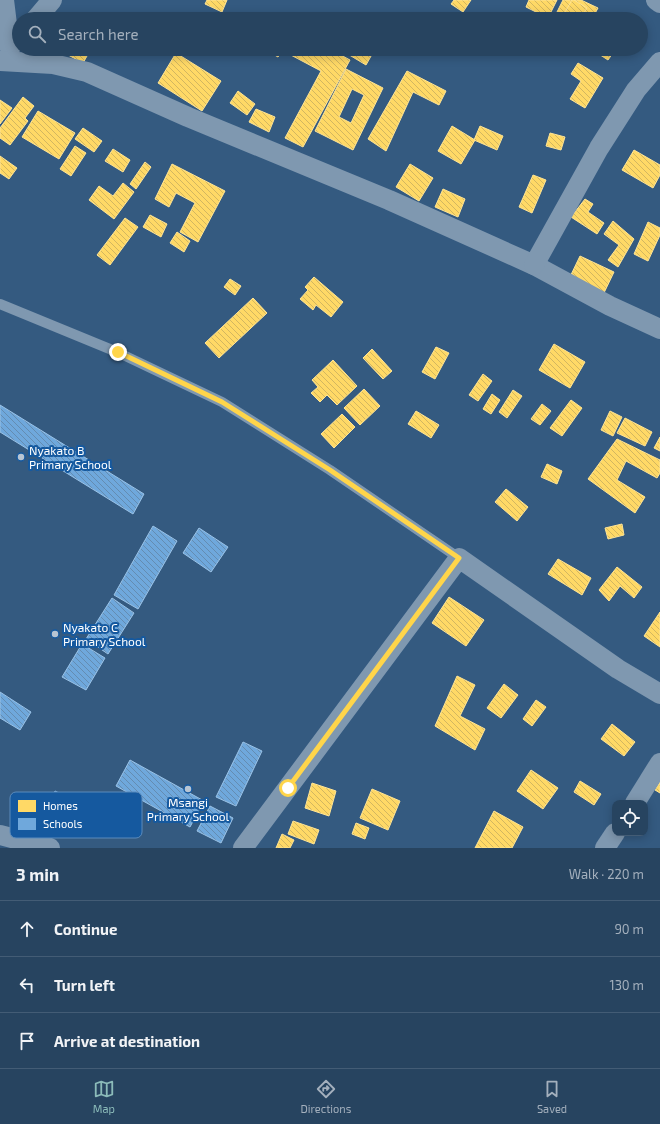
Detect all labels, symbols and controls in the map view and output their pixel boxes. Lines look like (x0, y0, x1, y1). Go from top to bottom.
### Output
search box (12, 12, 648, 56)
icon: search (26, 23, 48, 45)
text: Search here (58, 25, 139, 43)
route end (109, 343, 127, 361)
place label: Nyakato B Primary School (29, 443, 112, 471)
marker: Nyakato B Primary School (16, 452, 26, 462)
place label: Nyakato C Primary School (63, 620, 146, 648)
marker: Nyakato C Primary School (50, 629, 60, 639)
route start (279, 779, 297, 797)
marker: Msangi Primary School (183, 784, 193, 794)
legend (10, 792, 142, 838)
place label: Msangi Primary School (147, 795, 230, 823)
text: Homes (43, 799, 78, 812)
map controls (612, 800, 648, 836)
button: locate (612, 800, 648, 836)
text: Schools (43, 817, 83, 830)
text: 3 min (16, 864, 59, 884)
text: Walk · 220 m (569, 866, 644, 882)
icon: ahead (16, 918, 38, 940)
text: Continue (54, 920, 117, 938)
text: 90 m (614, 921, 644, 937)
icon: left (16, 974, 38, 996)
text: Turn left (54, 976, 115, 994)
text: 130 m (609, 977, 644, 993)
icon: arrive (16, 1030, 38, 1052)
text: Arrive at destination (54, 1032, 200, 1050)
tab: Map (93, 1078, 115, 1115)
tab: Directions (301, 1078, 351, 1115)
tab: Saved (537, 1078, 567, 1115)

